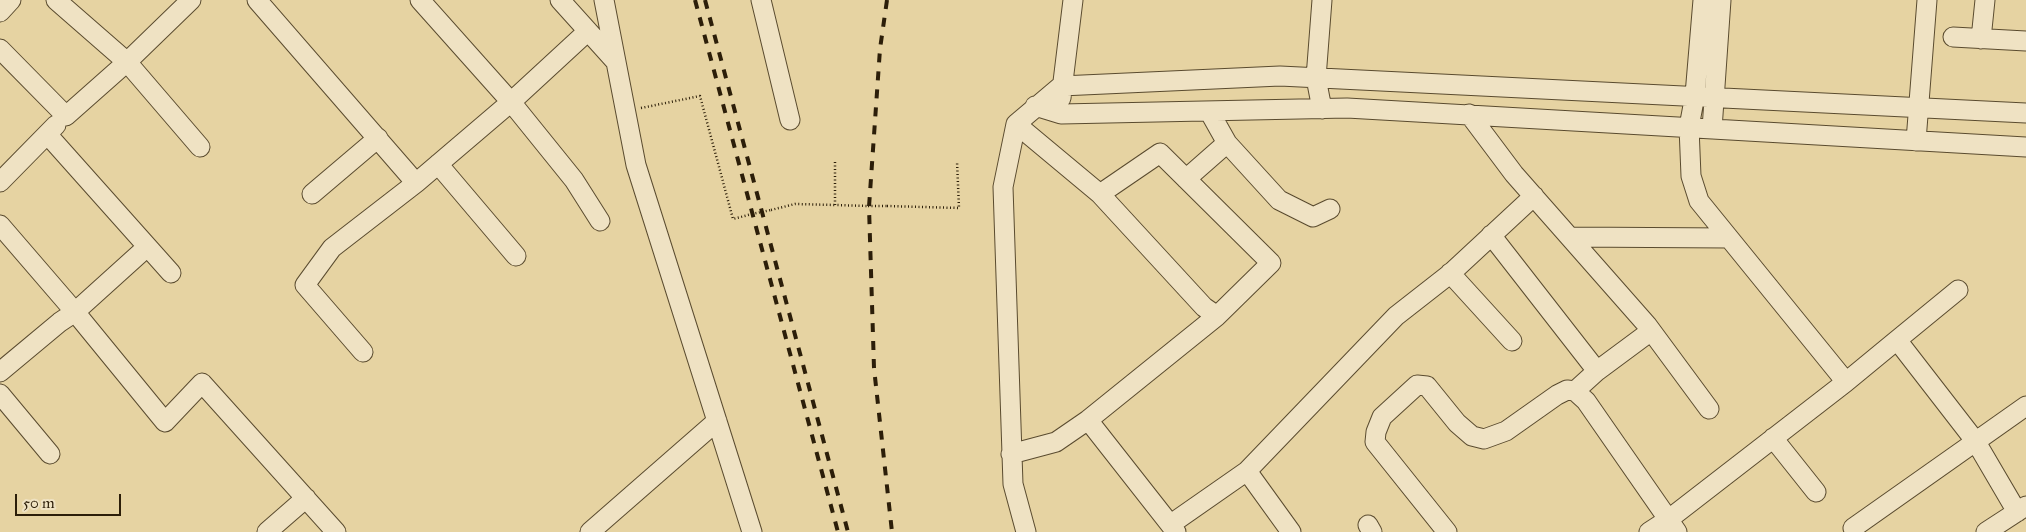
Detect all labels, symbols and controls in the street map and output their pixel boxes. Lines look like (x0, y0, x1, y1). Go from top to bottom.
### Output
scale bar (18, 484, 124, 516)
text: 50 m (23, 494, 55, 512)

